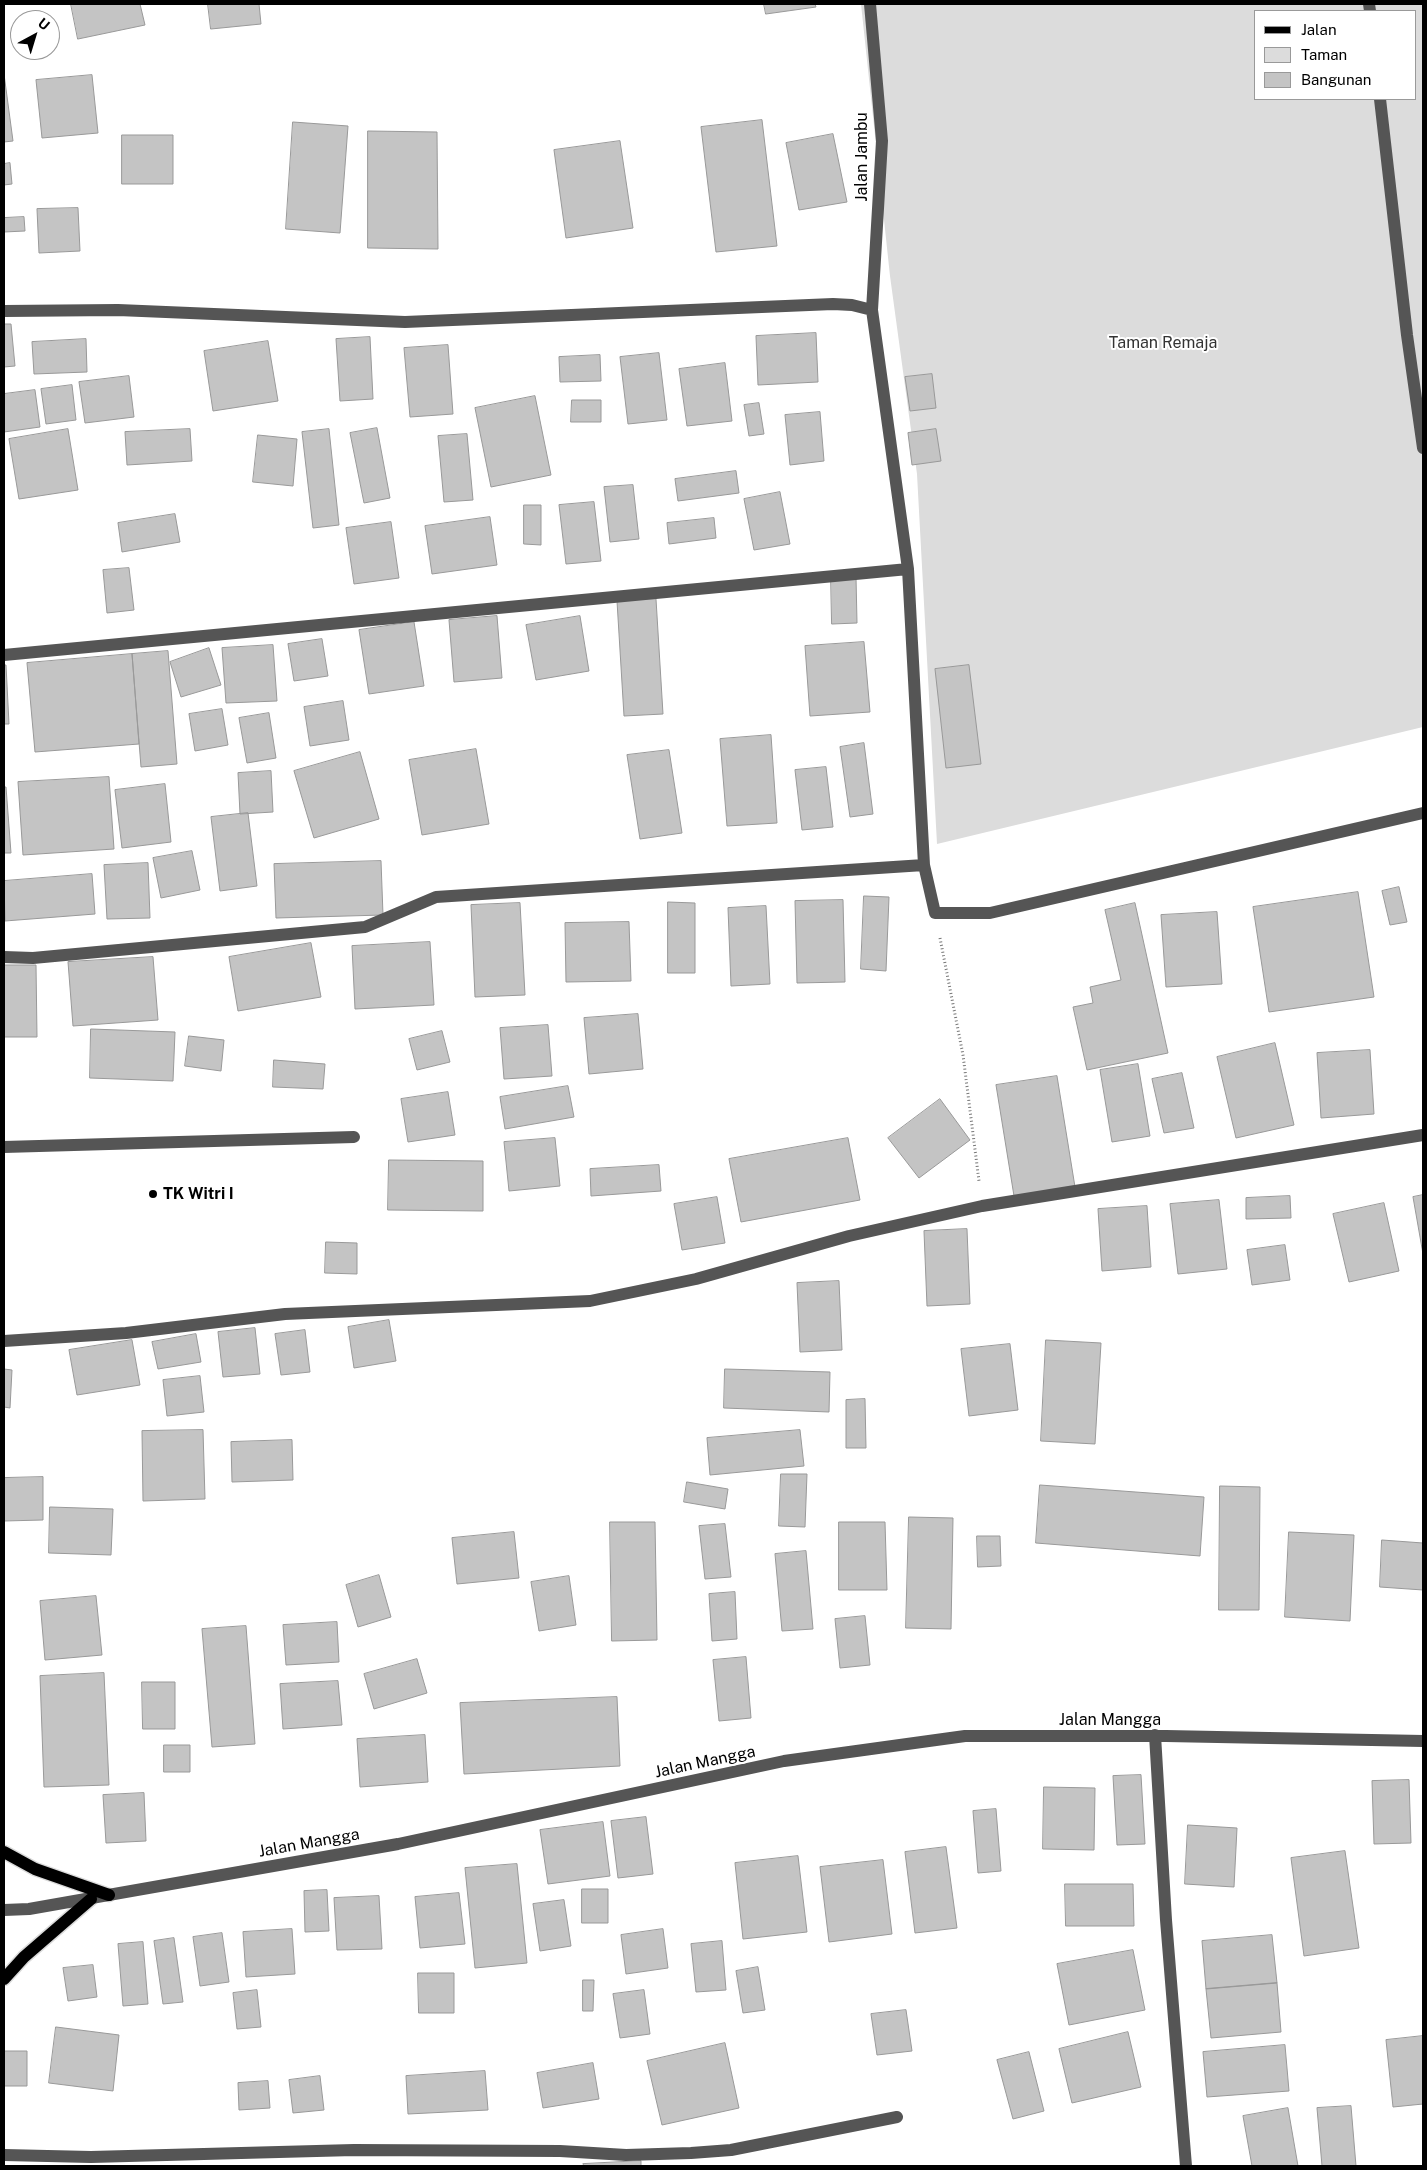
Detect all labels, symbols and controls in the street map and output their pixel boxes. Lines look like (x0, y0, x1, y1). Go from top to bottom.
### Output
north arrow (10, 10, 60, 60)
legend (1254, 10, 1417, 100)
text: U (35, 15, 53, 34)
text: Jalan (1301, 21, 1337, 38)
text: Taman (1301, 46, 1347, 63)
text: Bangunan (1301, 71, 1372, 88)
street label: Jalan Jambu (852, 112, 872, 202)
park label: Taman Remaja (1109, 333, 1217, 353)
place label: TK Witri I (163, 1184, 234, 1204)
marker: TK Witri I (147, 1188, 159, 1200)
street label: Jalan Mangga (1059, 1710, 1161, 1730)
street label: Jalan Mangga (653, 1742, 757, 1782)
street label: Jalan Mangga (257, 1825, 361, 1861)

